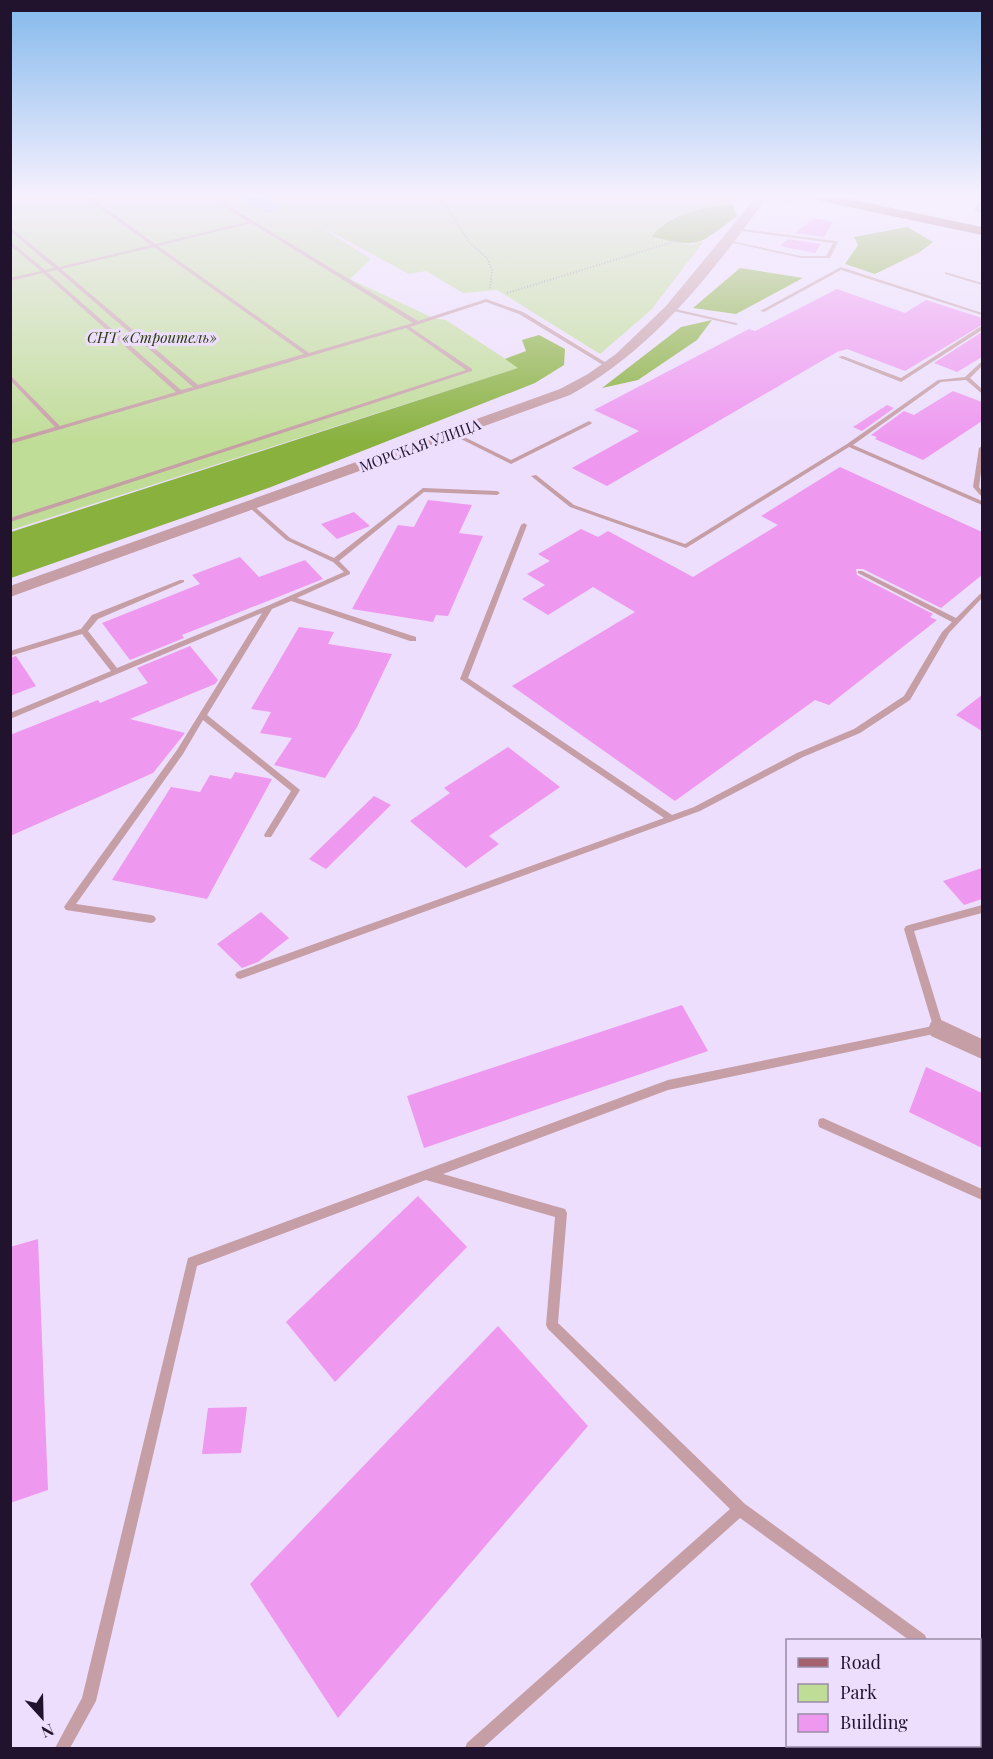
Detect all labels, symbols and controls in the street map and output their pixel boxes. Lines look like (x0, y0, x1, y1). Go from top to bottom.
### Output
park label: СНТ «Строитель» (87, 327, 217, 347)
street label: МОРСКАЯ УЛИЦА (356, 414, 484, 476)
legend (786, 1639, 981, 1747)
text: Road (840, 1650, 881, 1674)
text: Park (840, 1680, 877, 1704)
north arrow (12, 1687, 72, 1747)
text: Building (840, 1710, 908, 1734)
text: N (38, 1719, 57, 1743)

